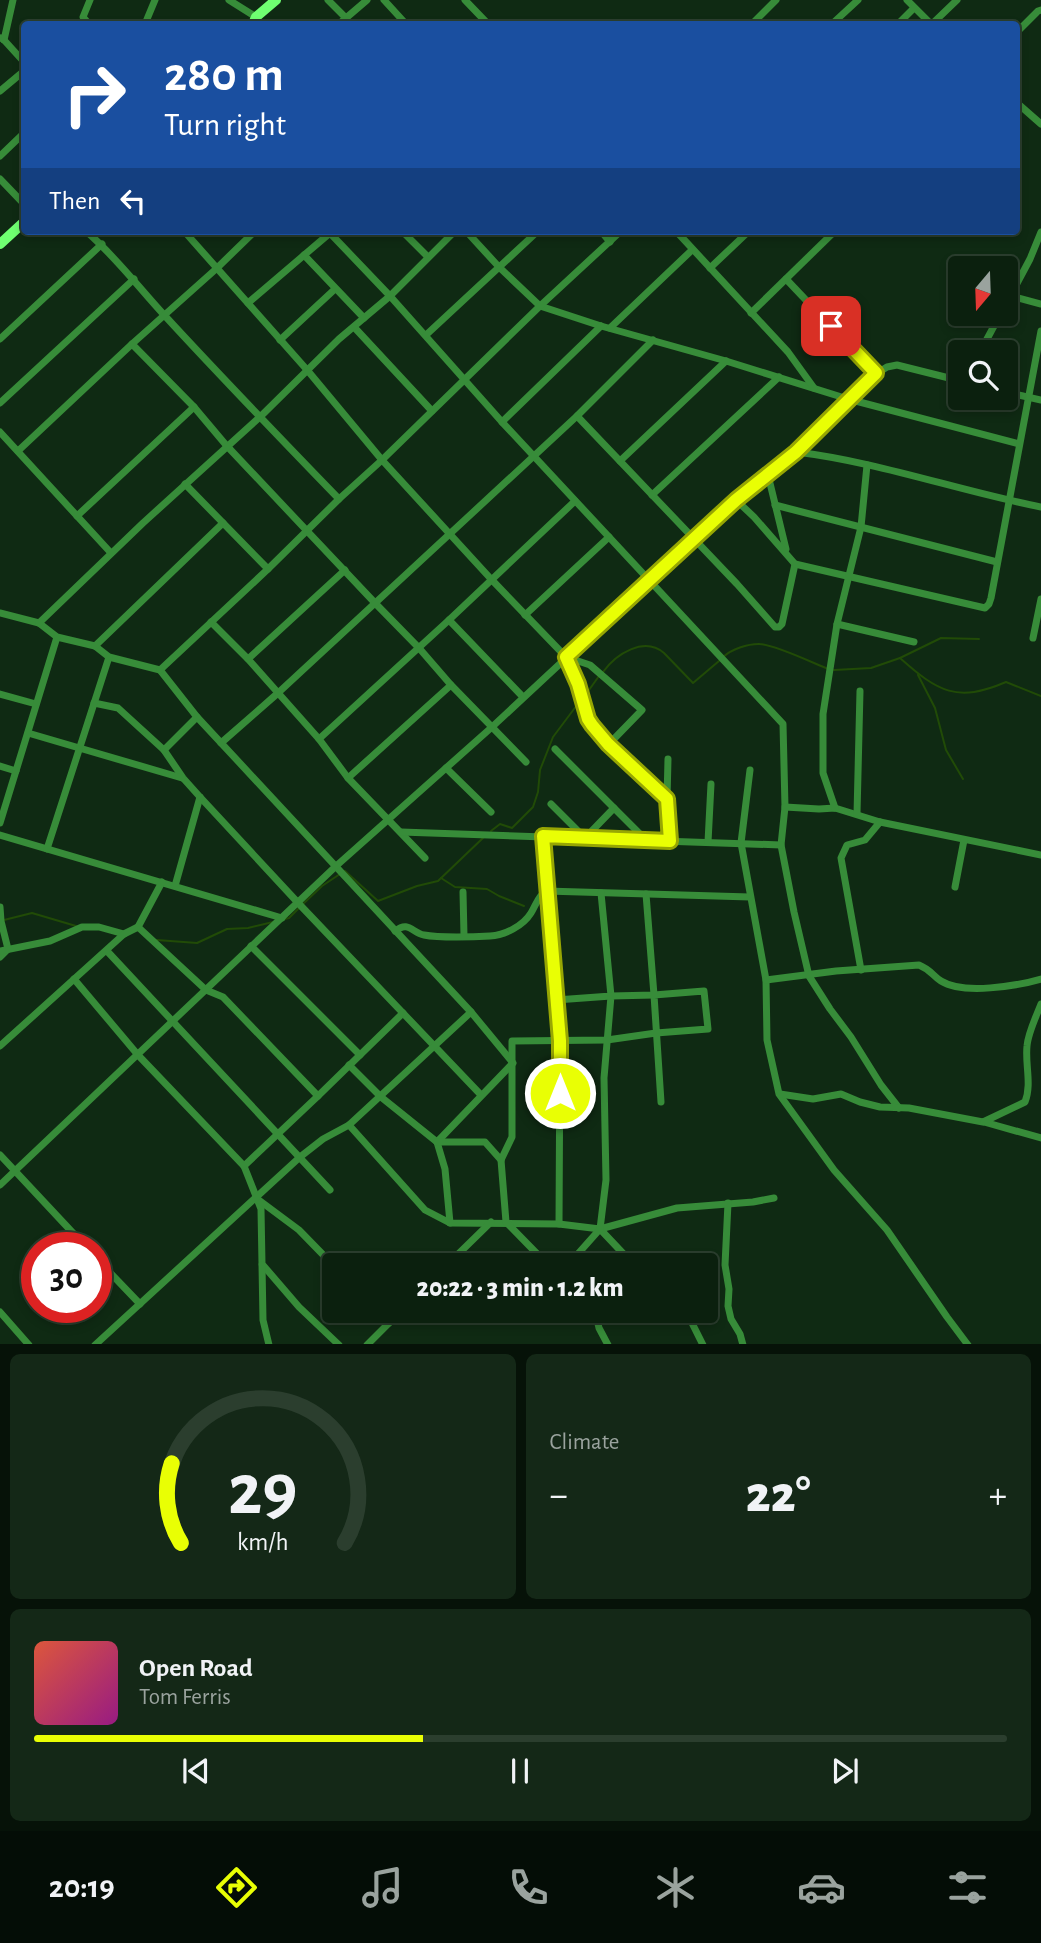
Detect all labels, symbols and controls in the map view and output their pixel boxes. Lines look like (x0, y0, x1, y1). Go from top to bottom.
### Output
icon: right (49, 49, 140, 140)
text: 280 m (164, 51, 284, 100)
text: Turn right (164, 109, 286, 141)
icon: left (114, 182, 152, 220)
text: Then (49, 188, 100, 214)
north arrow (948, 256, 1018, 326)
map controls (948, 256, 1018, 410)
pin (801, 296, 861, 356)
icon: arrive (812, 307, 850, 345)
button: search (948, 340, 1018, 410)
position arrow (523, 1056, 597, 1130)
speed limit sign: 30 (21, 1232, 112, 1323)
text: 20:22 · 3 min · 1.2 km (416, 1275, 624, 1301)
text: Climate (550, 1431, 619, 1454)
text: 29 (228, 1455, 297, 1528)
text: 22° (746, 1469, 811, 1521)
text: − (550, 1477, 568, 1515)
text: + (989, 1477, 1007, 1515)
text: km/h (237, 1529, 289, 1554)
text: Open Road (139, 1655, 253, 1681)
text: Tom Ferris (139, 1686, 231, 1709)
icon: previous (177, 1752, 215, 1790)
icon: pause (501, 1752, 539, 1790)
icon: next (826, 1752, 864, 1790)
icon: directions (212, 1863, 261, 1912)
icon: music (358, 1863, 407, 1912)
icon: phone (504, 1863, 553, 1912)
icon: climate (651, 1863, 700, 1912)
icon: car (797, 1863, 846, 1912)
icon: filters (943, 1863, 992, 1912)
text: 20:19 (49, 1871, 115, 1903)

